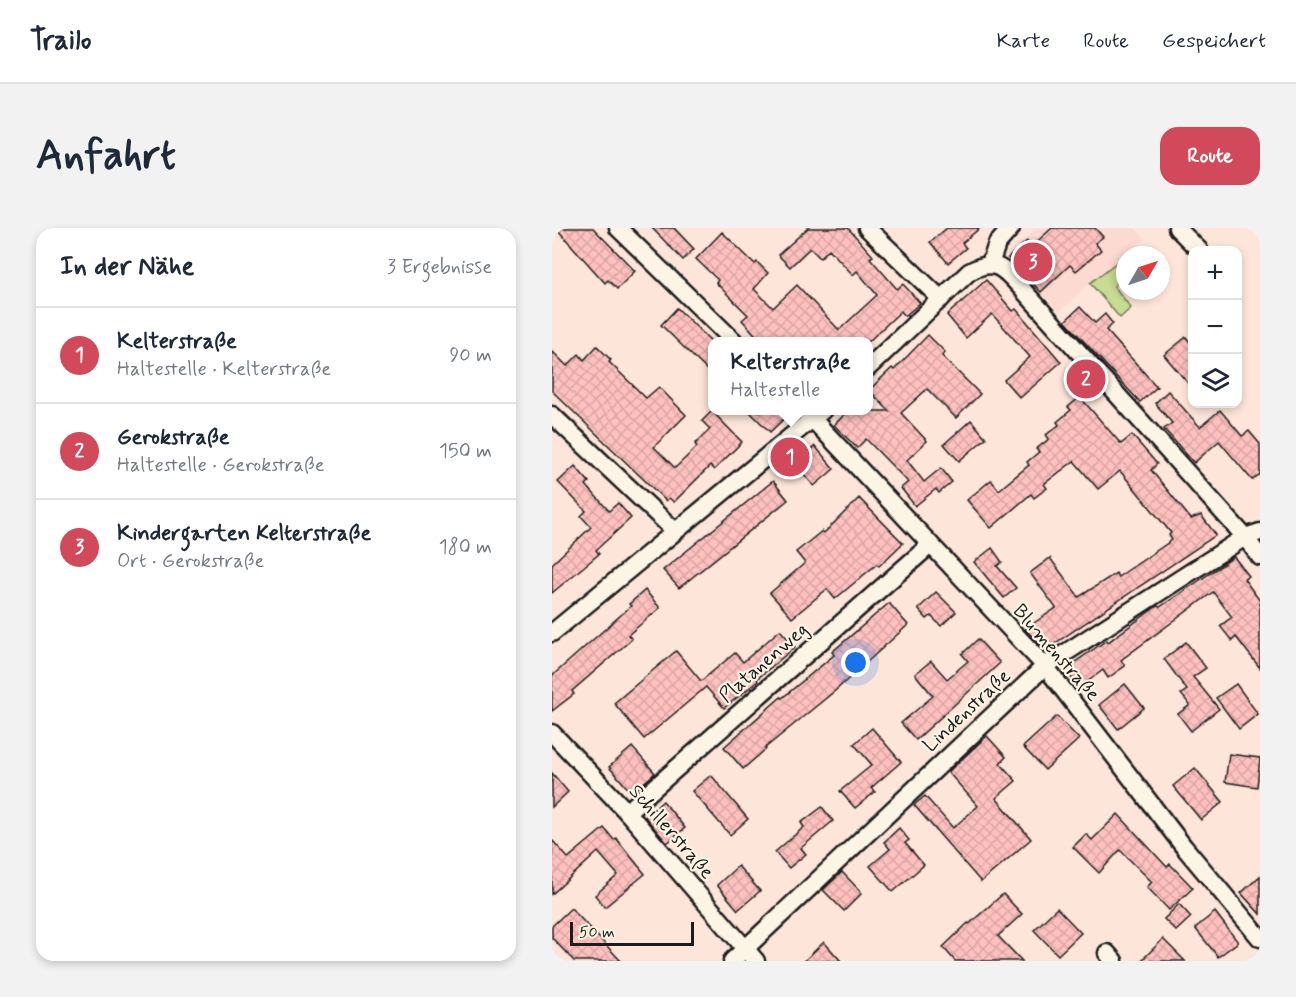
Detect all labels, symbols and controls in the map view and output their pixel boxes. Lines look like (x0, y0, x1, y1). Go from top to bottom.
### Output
text: Trailo (30, 23, 91, 60)
text: Karte (997, 27, 1050, 55)
text: Route (1083, 27, 1129, 55)
text: Gespeichert (1162, 27, 1266, 55)
button: Route (1160, 127, 1260, 185)
text: Anfahrt (36, 129, 176, 184)
pin: 3 (1014, 240, 1052, 285)
north arrow (1116, 246, 1170, 300)
map controls (1188, 246, 1242, 408)
button: + (1188, 246, 1242, 300)
text: In der Nähe (60, 250, 194, 284)
text: 3 Ergebnisse (387, 254, 492, 281)
button: − (1188, 300, 1242, 354)
text: Kelterstraße (117, 328, 237, 356)
popup (708, 337, 873, 415)
text: 1 (75, 342, 84, 369)
text: 90 m (449, 342, 492, 369)
text: Kelterstraße (731, 349, 850, 377)
button: layers (1188, 354, 1242, 408)
text: Haltestelle · Kelterstraße (117, 356, 331, 383)
pin: 2 (1066, 356, 1106, 402)
text: Haltestelle (731, 377, 820, 404)
text: Gerokstraße (117, 424, 230, 452)
pin: 1 (770, 434, 810, 480)
text: 2 (75, 438, 84, 465)
text: 150 m (439, 438, 492, 465)
text: Haltestelle · Gerokstraße (117, 452, 325, 479)
text: Kindergarten Kelterstraße (117, 520, 371, 548)
text: 3 (75, 534, 84, 561)
text: 180 m (439, 534, 492, 561)
text: Ort · Gerokstraße (117, 548, 264, 575)
street label: Blumenstraße (1006, 599, 1106, 708)
street label: Platanenweg (714, 617, 814, 709)
your location (841, 648, 870, 677)
street label: Lindenstraße (917, 663, 1017, 759)
street label: Schillerstraße (622, 779, 720, 885)
scale bar (570, 919, 694, 946)
text: 50 m (579, 922, 615, 943)

